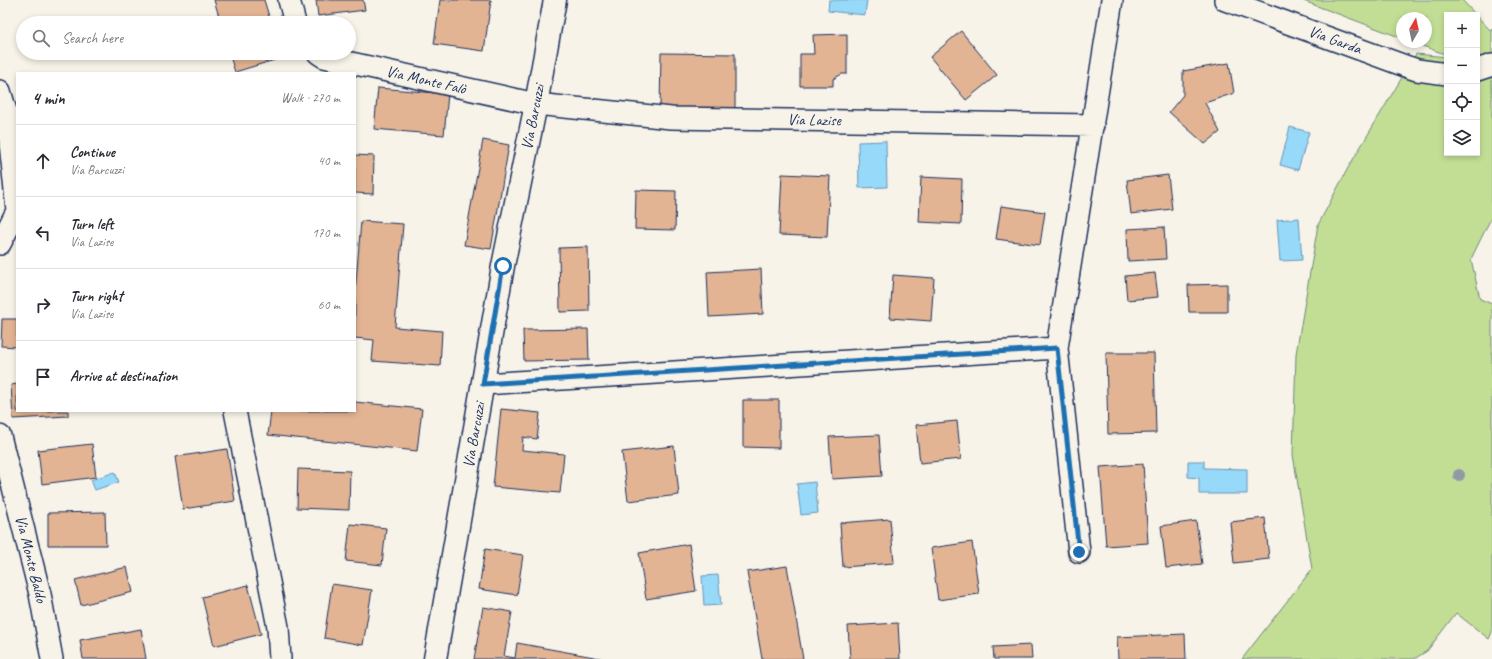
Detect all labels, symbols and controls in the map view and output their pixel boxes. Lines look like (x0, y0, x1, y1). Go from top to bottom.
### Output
north arrow (1396, 12, 1432, 48)
map controls (1444, 12, 1480, 156)
button: + (1444, 12, 1480, 48)
search box (16, 16, 356, 60)
street label: Via Garda (1306, 21, 1365, 59)
icon: search (30, 27, 52, 49)
text: Search here (62, 29, 123, 48)
button: − (1444, 48, 1480, 84)
street label: Via Monte Falò (384, 61, 469, 99)
street label: Via Barcuzzi (517, 81, 550, 151)
button: locate (1444, 84, 1480, 120)
text: 4 min (32, 88, 65, 109)
text: Walk · 270 m (281, 90, 340, 106)
street label: Via Lazise (787, 110, 843, 130)
button: layers (1444, 120, 1480, 156)
text: Continue (70, 143, 115, 162)
icon: ahead (32, 150, 54, 172)
text: 40 m (318, 153, 340, 169)
text: Via Barcuzzi (70, 162, 124, 178)
text: Turn left (70, 215, 113, 234)
icon: left (32, 222, 54, 244)
text: 170 m (312, 225, 340, 241)
text: Via Lazise (70, 234, 113, 250)
route start (494, 257, 512, 275)
text: Turn right (70, 287, 123, 306)
icon: right (32, 294, 54, 316)
text: 60 m (318, 297, 340, 313)
text: Via Lazise (70, 306, 113, 322)
icon: arrive (32, 366, 54, 388)
text: Arrive at destination (70, 367, 177, 386)
street label: Via Barcuzzi (458, 399, 490, 469)
street label: Via Monte Baldo (11, 513, 52, 606)
route end (1070, 543, 1088, 561)

